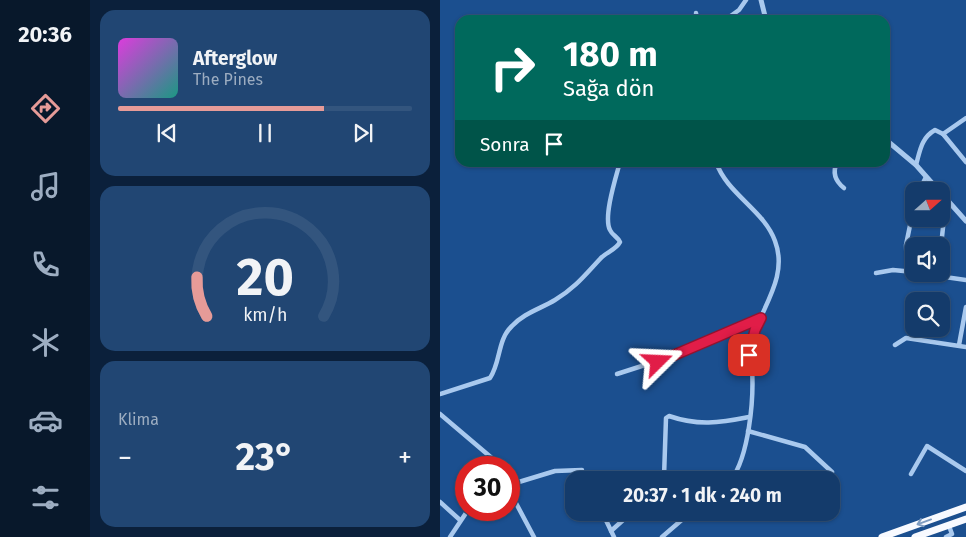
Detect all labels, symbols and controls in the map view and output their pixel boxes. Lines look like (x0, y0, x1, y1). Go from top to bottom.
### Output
text: 20:36 (18, 21, 72, 48)
text: 180 m (563, 33, 658, 75)
icon: right (480, 35, 545, 100)
text: Afterglow (193, 47, 277, 70)
text: The Pines (193, 70, 263, 89)
text: Sağa dön (563, 75, 654, 102)
icon: directions (28, 91, 63, 126)
icon: previous (153, 119, 181, 147)
icon: pause (251, 119, 279, 147)
icon: next (349, 119, 377, 147)
icon: arrive (540, 130, 568, 158)
text: Sonra (480, 133, 530, 156)
icon: music (28, 169, 63, 204)
north arrow (905, 182, 950, 228)
map controls (905, 182, 950, 337)
button: sound (905, 237, 950, 282)
text: 20 (236, 246, 294, 309)
icon: phone (28, 247, 63, 282)
button: search (905, 292, 950, 337)
text: km/h (243, 304, 287, 326)
icon: climate (28, 325, 63, 360)
pin (728, 334, 770, 376)
position arrow (631, 335, 683, 387)
icon: arrive (735, 341, 763, 369)
icon: car (28, 403, 63, 438)
text: Klima (118, 410, 159, 429)
text: 23° (236, 434, 295, 480)
text: − (118, 441, 132, 474)
text: + (398, 441, 412, 474)
speed limit sign: 30 (455, 456, 520, 521)
icon: filters (28, 480, 63, 515)
text: 20:37 · 1 dk · 240 m (623, 484, 782, 507)
one-way arrow (917, 518, 932, 527)

